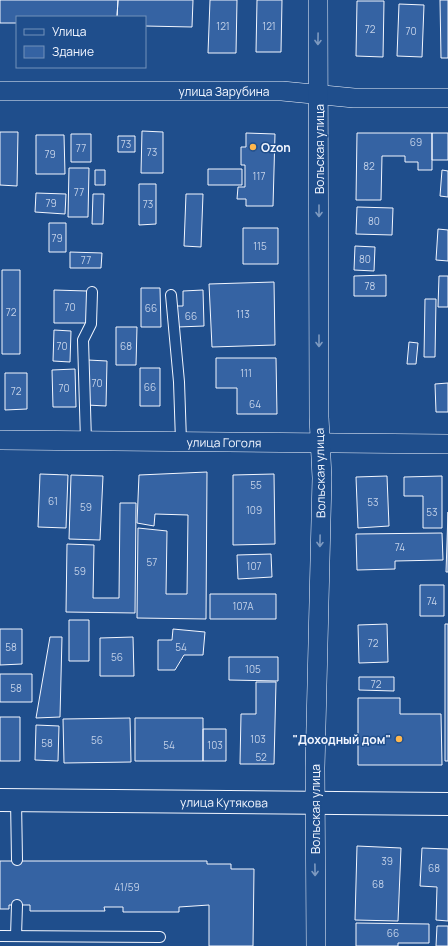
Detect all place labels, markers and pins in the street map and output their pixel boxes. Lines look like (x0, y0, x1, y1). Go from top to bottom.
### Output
place label: Ozon (261, 139, 291, 156)
marker: Ozon (248, 142, 258, 152)
place label: "Доходный дом" (292, 731, 391, 748)
marker: "Доходный дом" (394, 734, 404, 744)

